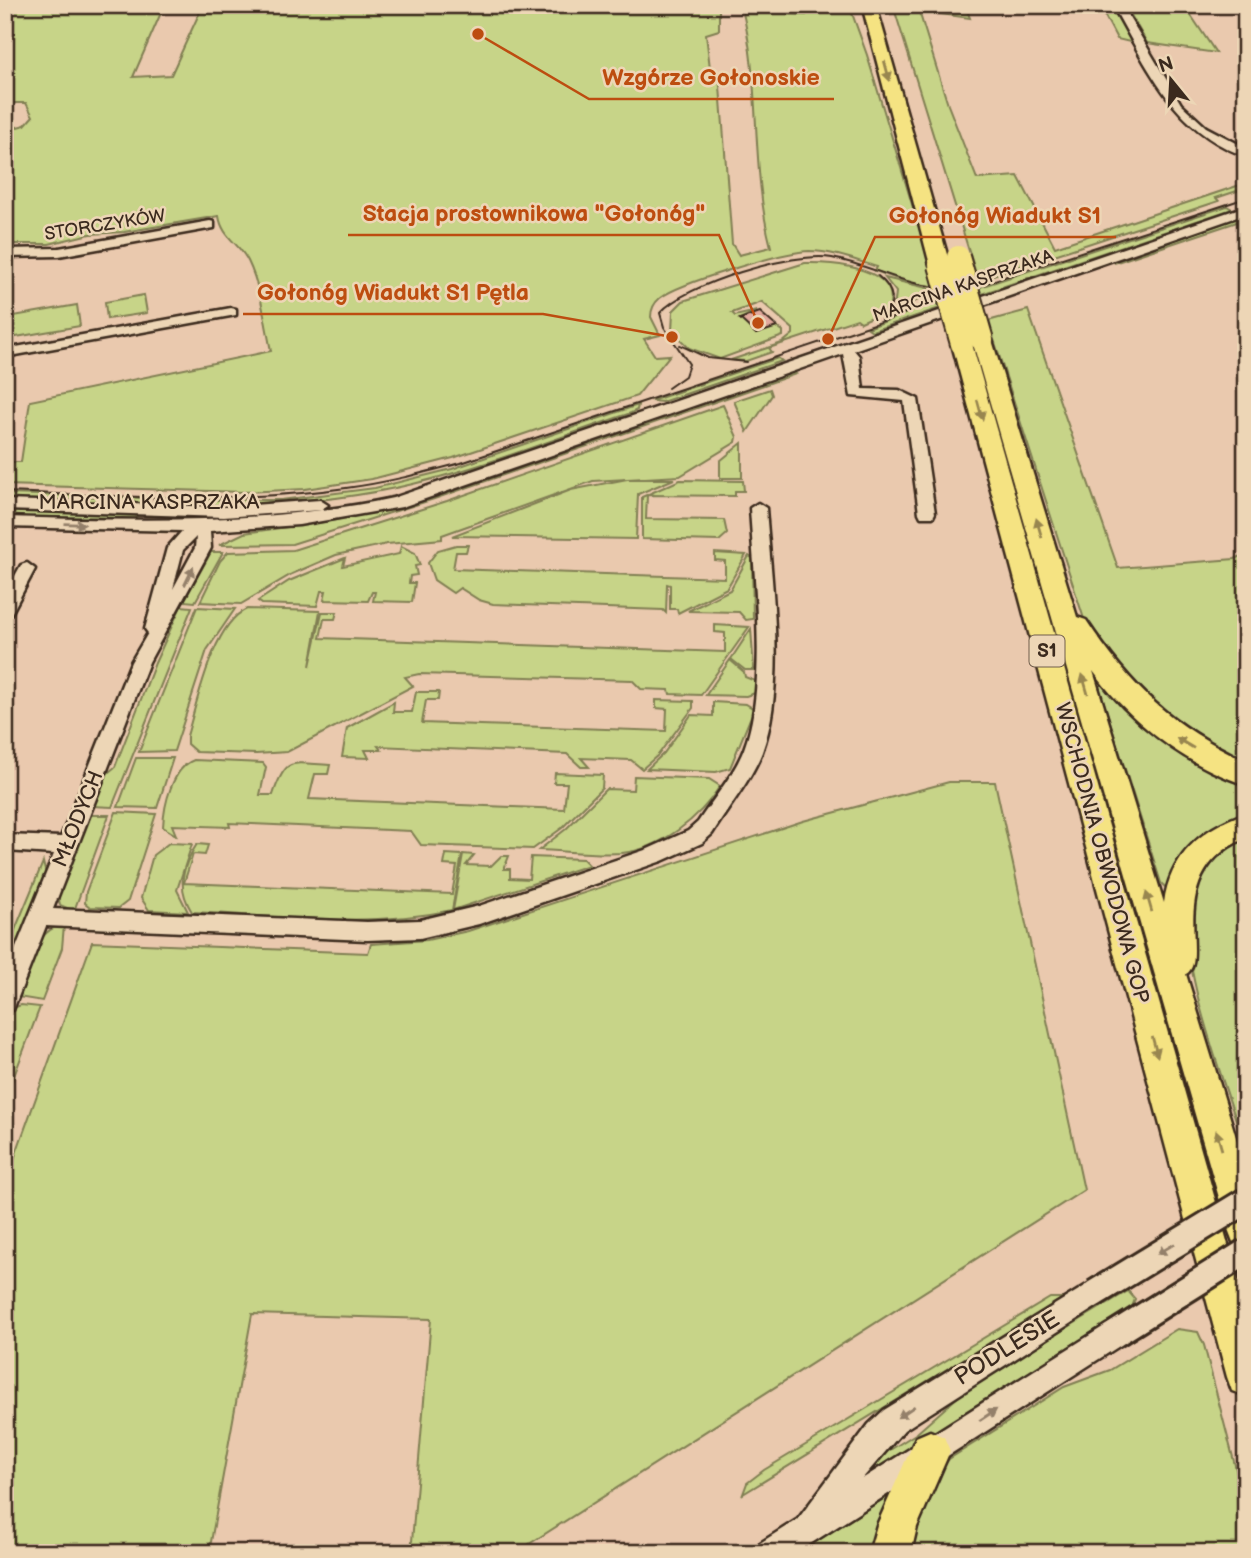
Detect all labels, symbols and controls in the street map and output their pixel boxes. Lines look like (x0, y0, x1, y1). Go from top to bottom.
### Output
north arrow (1136, 46, 1206, 116)
text: N (1156, 52, 1177, 78)
callout: Wzgórze Gołonoskie (589, 55, 834, 99)
one-way arrow (883, 61, 893, 82)
text: Wzgórze Gołonoskie (602, 64, 820, 92)
callout: Stacja prostownikowa "Gołonóg" (348, 191, 719, 235)
callout: Gołonóg Wiadukt S1 (875, 193, 1116, 237)
text: Stacja prostownikowa "Gołonóg" (363, 200, 705, 228)
text: Gołonóg Wiadukt S1 (889, 202, 1101, 230)
street label: STORCZYKÓW (43, 203, 168, 245)
street label: MARCINA KASPRZAKA (870, 245, 1056, 327)
callout: Gołonóg Wiadukt S1 Pętla (243, 270, 543, 314)
text: Gołonóg Wiadukt S1 Pętla (257, 279, 529, 307)
one-way arrow (975, 399, 986, 421)
street label: MARCINA KASPRZAKA (39, 490, 260, 515)
one-way arrow (1033, 517, 1043, 538)
one-way arrow (64, 519, 86, 530)
one-way arrow (183, 566, 195, 586)
road number: S1 (1030, 636, 1064, 666)
one-way arrow (1079, 673, 1089, 694)
street label: WSCHODNIA OBWODOWA GOP (1050, 700, 1154, 1006)
one-way arrow (1176, 736, 1195, 749)
street label: MŁODYCH (47, 767, 109, 871)
one-way arrow (1144, 891, 1154, 912)
one-way arrow (1151, 1037, 1161, 1058)
one-way arrow (1214, 1129, 1224, 1150)
one-way arrow (1157, 1243, 1176, 1256)
street label: PODLESIE (949, 1304, 1065, 1392)
one-way arrow (897, 1405, 915, 1419)
one-way arrow (978, 1408, 998, 1421)

